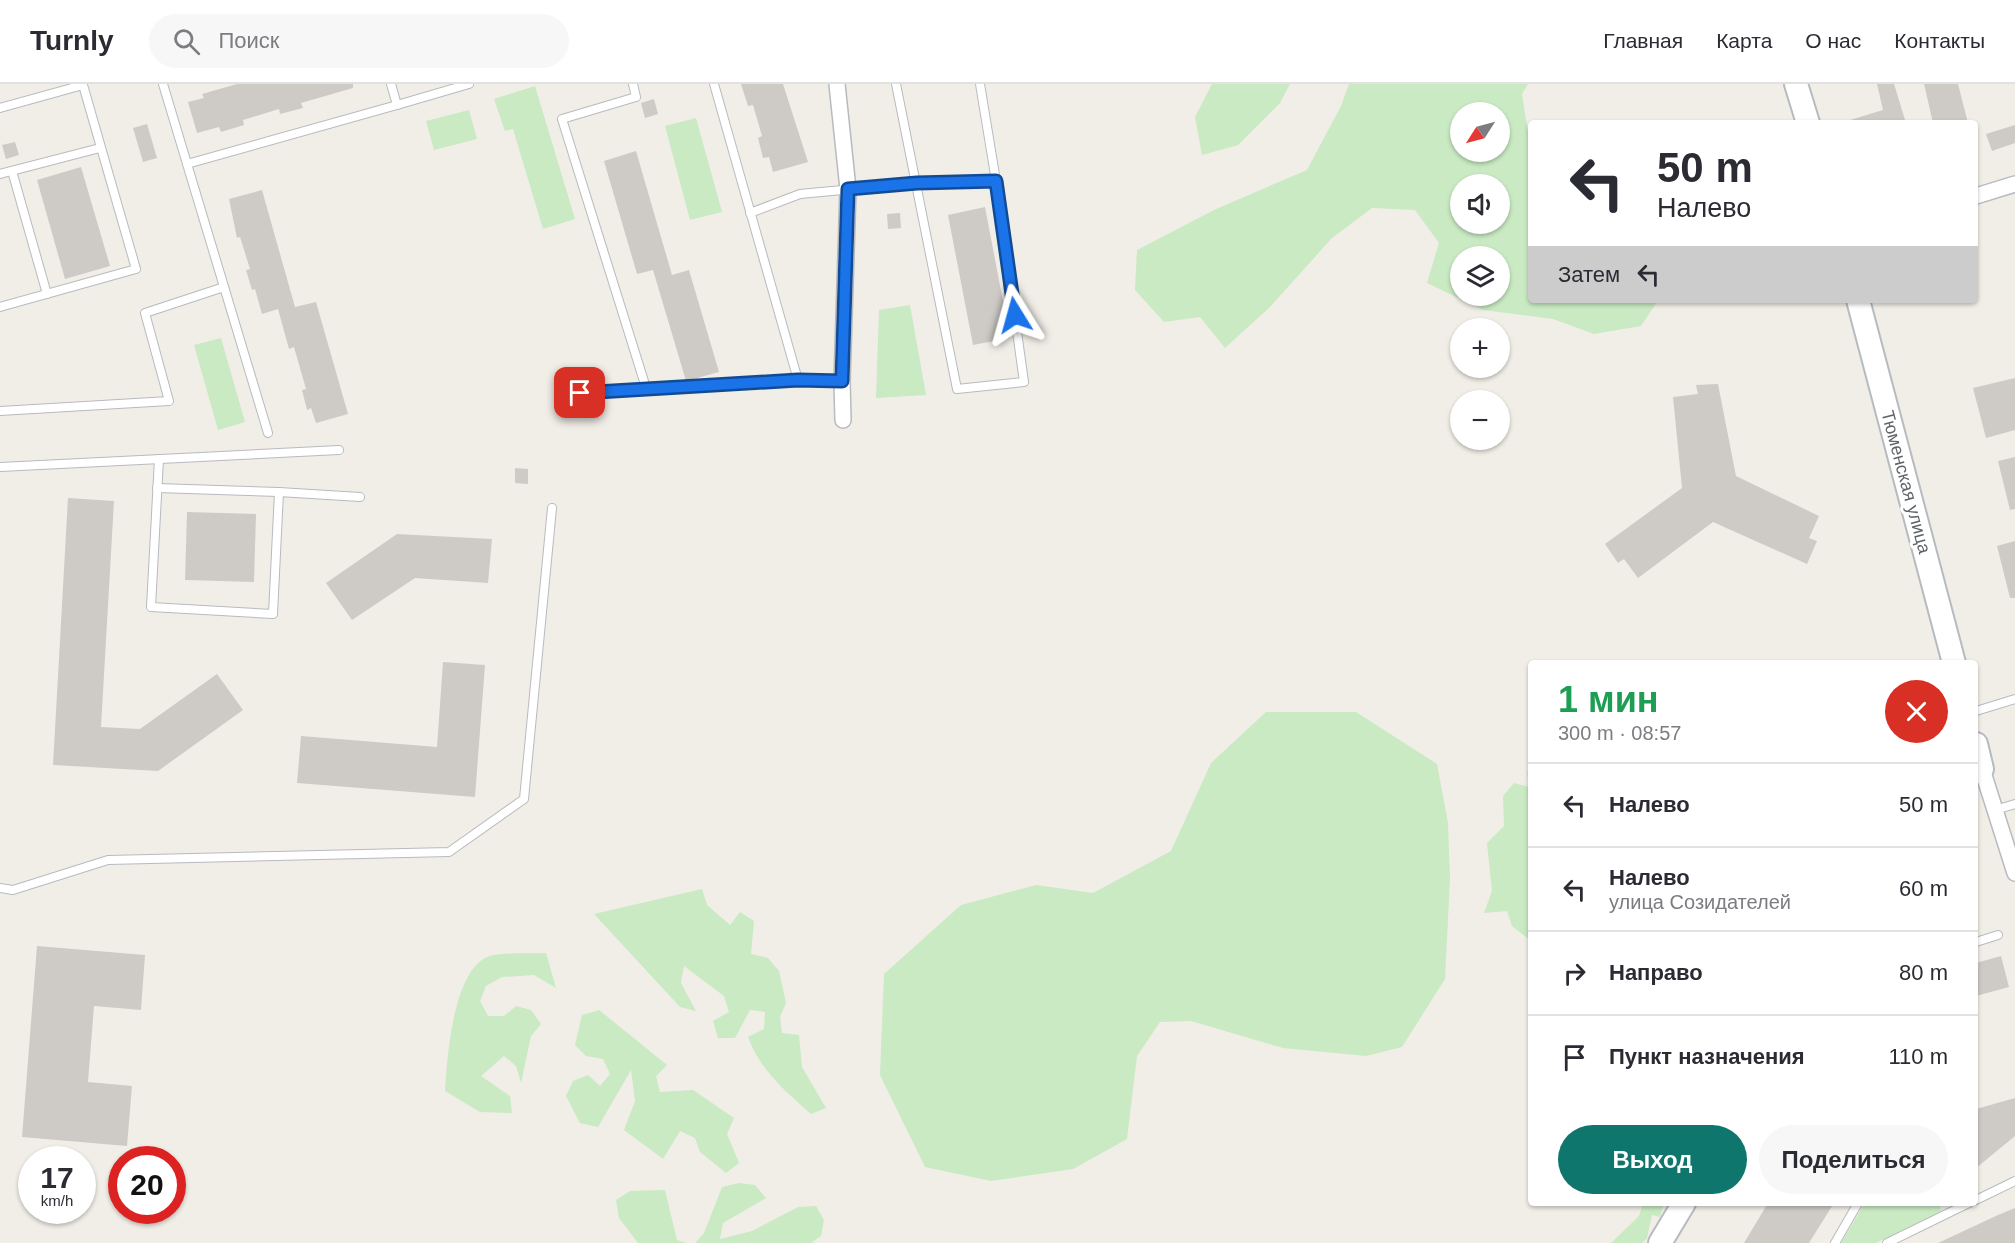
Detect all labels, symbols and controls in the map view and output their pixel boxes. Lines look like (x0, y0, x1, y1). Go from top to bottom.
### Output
search box (149, 14, 569, 68)
text: Turnly (30, 25, 113, 56)
icon: search (170, 25, 203, 58)
text: Поиск (218, 28, 279, 53)
text: Главная (1603, 29, 1683, 52)
text: Карта (1716, 29, 1772, 52)
text: О нас (1805, 29, 1861, 52)
text: Контакты (1894, 29, 1985, 52)
north arrow (1450, 102, 1510, 162)
map controls (1450, 102, 1510, 450)
icon: left (1558, 144, 1636, 222)
text: 50 m (1657, 144, 1753, 191)
button: sound (1450, 174, 1510, 234)
text: Налево (1657, 193, 1751, 223)
button: layers (1450, 246, 1510, 306)
icon: left (1632, 258, 1665, 291)
text: Затем (1558, 262, 1620, 287)
position arrow (983, 283, 1047, 347)
button: + (1450, 318, 1510, 378)
pin (554, 367, 605, 418)
icon: arrive (563, 376, 596, 409)
button: − (1450, 390, 1510, 450)
street label: Тюменская улица (1877, 408, 1935, 557)
text: 1 мин (1558, 679, 1659, 720)
button: close (1885, 680, 1948, 743)
text: 300 m · 08:57 (1558, 722, 1681, 744)
icon: left (1558, 789, 1591, 822)
text: Налево (1609, 792, 1690, 817)
text: 50 m (1899, 792, 1948, 817)
text: Налево (1609, 865, 1690, 890)
icon: left (1558, 873, 1591, 906)
text: 60 m (1899, 876, 1948, 901)
text: улица Созидателей (1609, 891, 1791, 913)
icon: right (1558, 957, 1591, 990)
text: Направо (1609, 960, 1703, 985)
text: 80 m (1899, 960, 1948, 985)
icon: arrive (1558, 1041, 1591, 1074)
text: Пункт назначения (1609, 1044, 1805, 1069)
text: 110 m (1888, 1044, 1948, 1069)
button: Выход (1558, 1125, 1747, 1194)
button: Поделиться (1759, 1125, 1948, 1194)
speed limit sign: 20 (108, 1146, 186, 1224)
text: 17 (40, 1161, 74, 1194)
text: km/h (41, 1192, 73, 1209)

